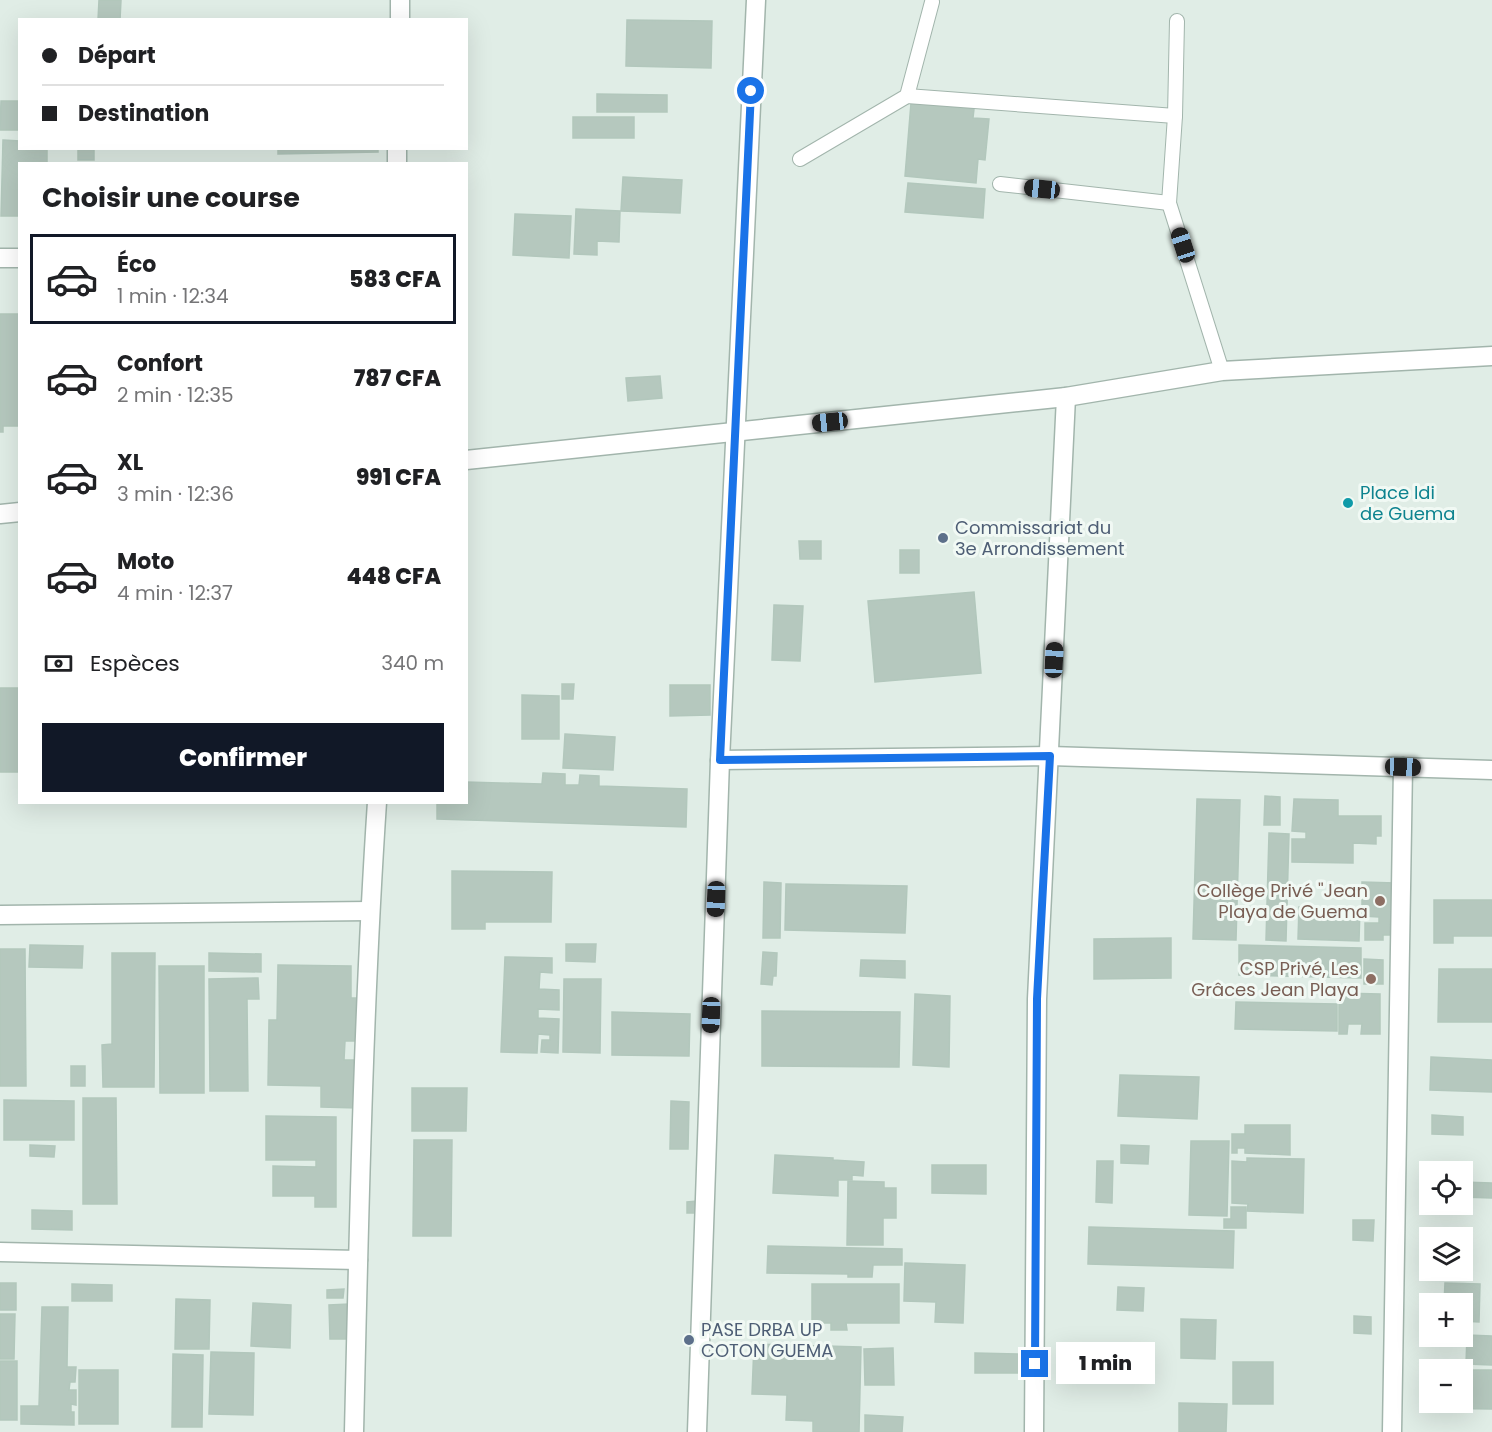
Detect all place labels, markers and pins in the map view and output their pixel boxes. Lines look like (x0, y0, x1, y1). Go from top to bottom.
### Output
place label: Place Idi de Guema (1360, 480, 1456, 526)
marker: Place Idi de Guema (1341, 496, 1355, 510)
place label: Commissariat du 3e Arrondissement (955, 515, 1125, 561)
marker: Commissariat du 3e Arrondissement (936, 531, 950, 545)
place label: Collège Privé ''Jean Playa de Guema (1197, 878, 1368, 924)
marker: Collège Privé ''Jean Playa de Guema (1373, 894, 1387, 908)
place label: CSP Privé, Les Grâces Jean Playa (1191, 956, 1359, 1002)
marker: CSP Privé, Les Grâces Jean Playa (1364, 972, 1378, 986)
place label: PASE DRBA UP COTON GUEMA (701, 1317, 833, 1363)
marker: PASE DRBA UP COTON GUEMA (682, 1333, 696, 1347)

